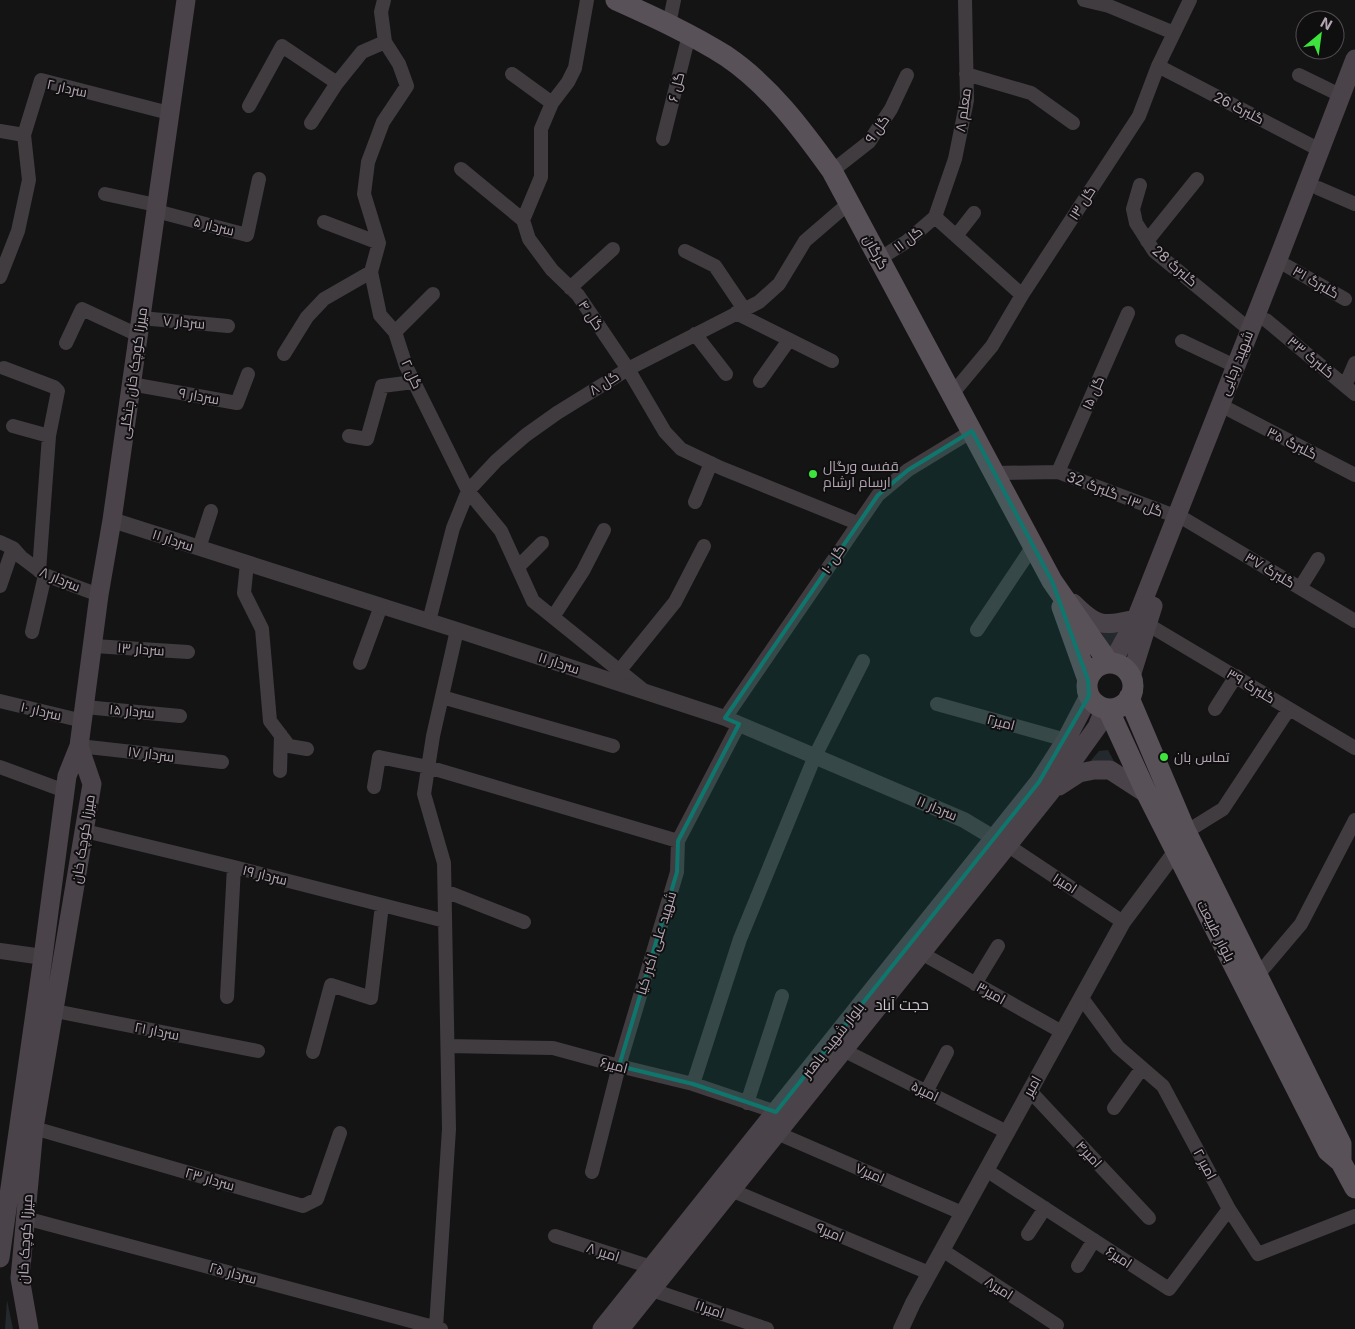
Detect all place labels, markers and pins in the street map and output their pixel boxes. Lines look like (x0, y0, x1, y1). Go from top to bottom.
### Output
place label: قفسه ورگال ارسام ارشام (823, 457, 899, 492)
marker: قفسه ورگال ارسام ارشام (807, 468, 819, 480)
place label: تماس بان (1174, 748, 1230, 765)
marker: تماس بان (1158, 751, 1170, 763)

